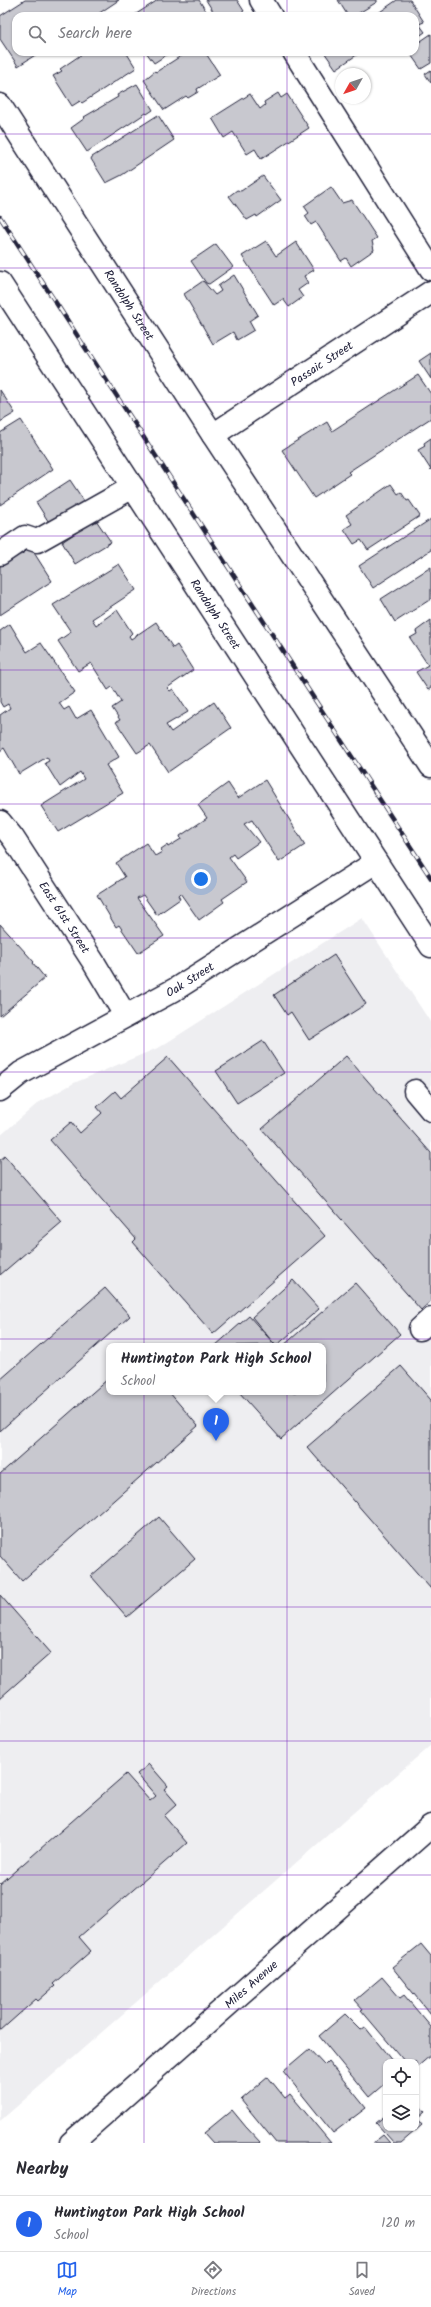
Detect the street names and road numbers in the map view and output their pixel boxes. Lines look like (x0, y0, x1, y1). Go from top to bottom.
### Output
street label: Randolph Street (99, 266, 159, 344)
street label: Passaic Street (287, 336, 357, 391)
street label: Randolph Street (185, 575, 245, 654)
street label: East 61st Street (34, 877, 95, 957)
street label: Oak Street (162, 957, 218, 1002)
street label: Miles Avenue (220, 1955, 283, 2013)

